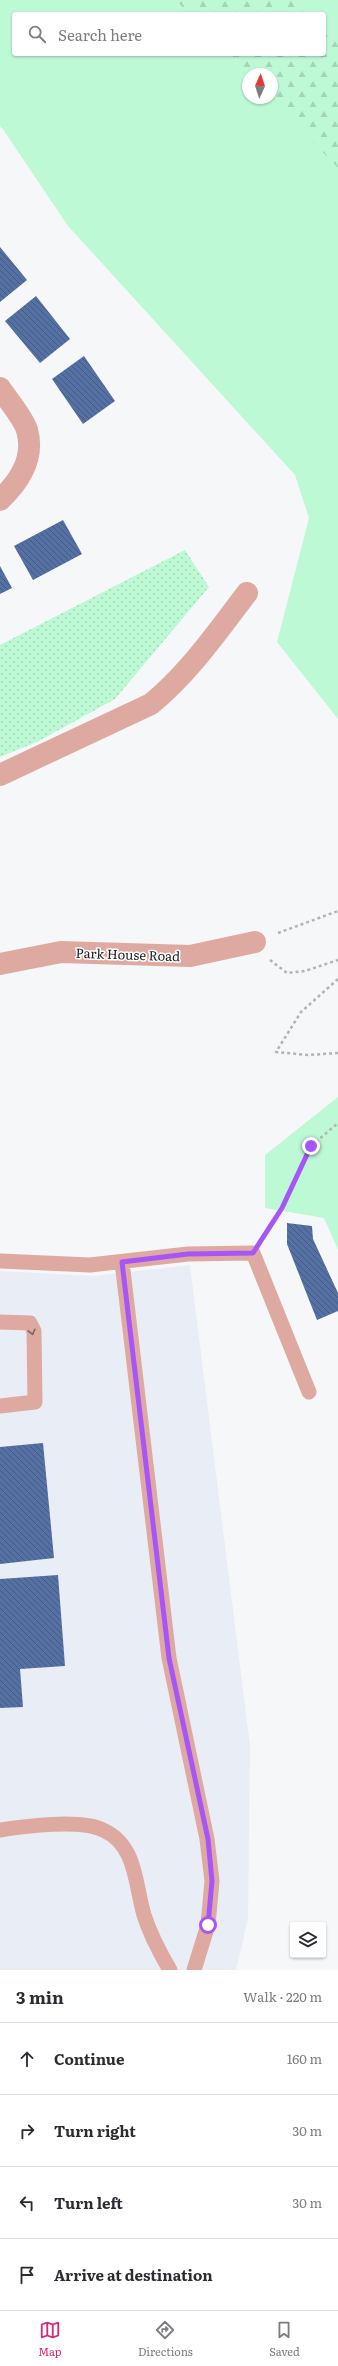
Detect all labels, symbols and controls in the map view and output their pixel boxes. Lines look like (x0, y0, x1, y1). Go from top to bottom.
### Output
search box (12, 12, 326, 56)
icon: search (26, 23, 48, 45)
text: Search here (58, 23, 142, 46)
north arrow (242, 68, 278, 104)
street label: Park House Road (75, 943, 181, 965)
route end (302, 1137, 320, 1155)
one-way arrow (28, 1328, 36, 1335)
route start (199, 1916, 217, 1934)
map controls (290, 1922, 326, 1958)
button: layers (290, 1922, 326, 1958)
text: 3 min (16, 1984, 64, 2009)
text: Walk · 220 m (243, 1987, 322, 2006)
text: Continue (54, 2047, 124, 2070)
icon: ahead (16, 2048, 38, 2070)
text: 160 m (287, 2049, 322, 2068)
text: Turn right (54, 2119, 136, 2142)
icon: right (16, 2120, 38, 2142)
text: 30 m (292, 2121, 322, 2140)
text: Turn left (54, 2191, 123, 2214)
icon: left (16, 2192, 38, 2214)
text: 30 m (292, 2193, 322, 2212)
text: Arrive at destination (54, 2263, 213, 2286)
icon: arrive (16, 2264, 38, 2286)
tab: Map (38, 2319, 62, 2359)
tab: Directions (138, 2319, 193, 2359)
tab: Saved (269, 2319, 300, 2359)

